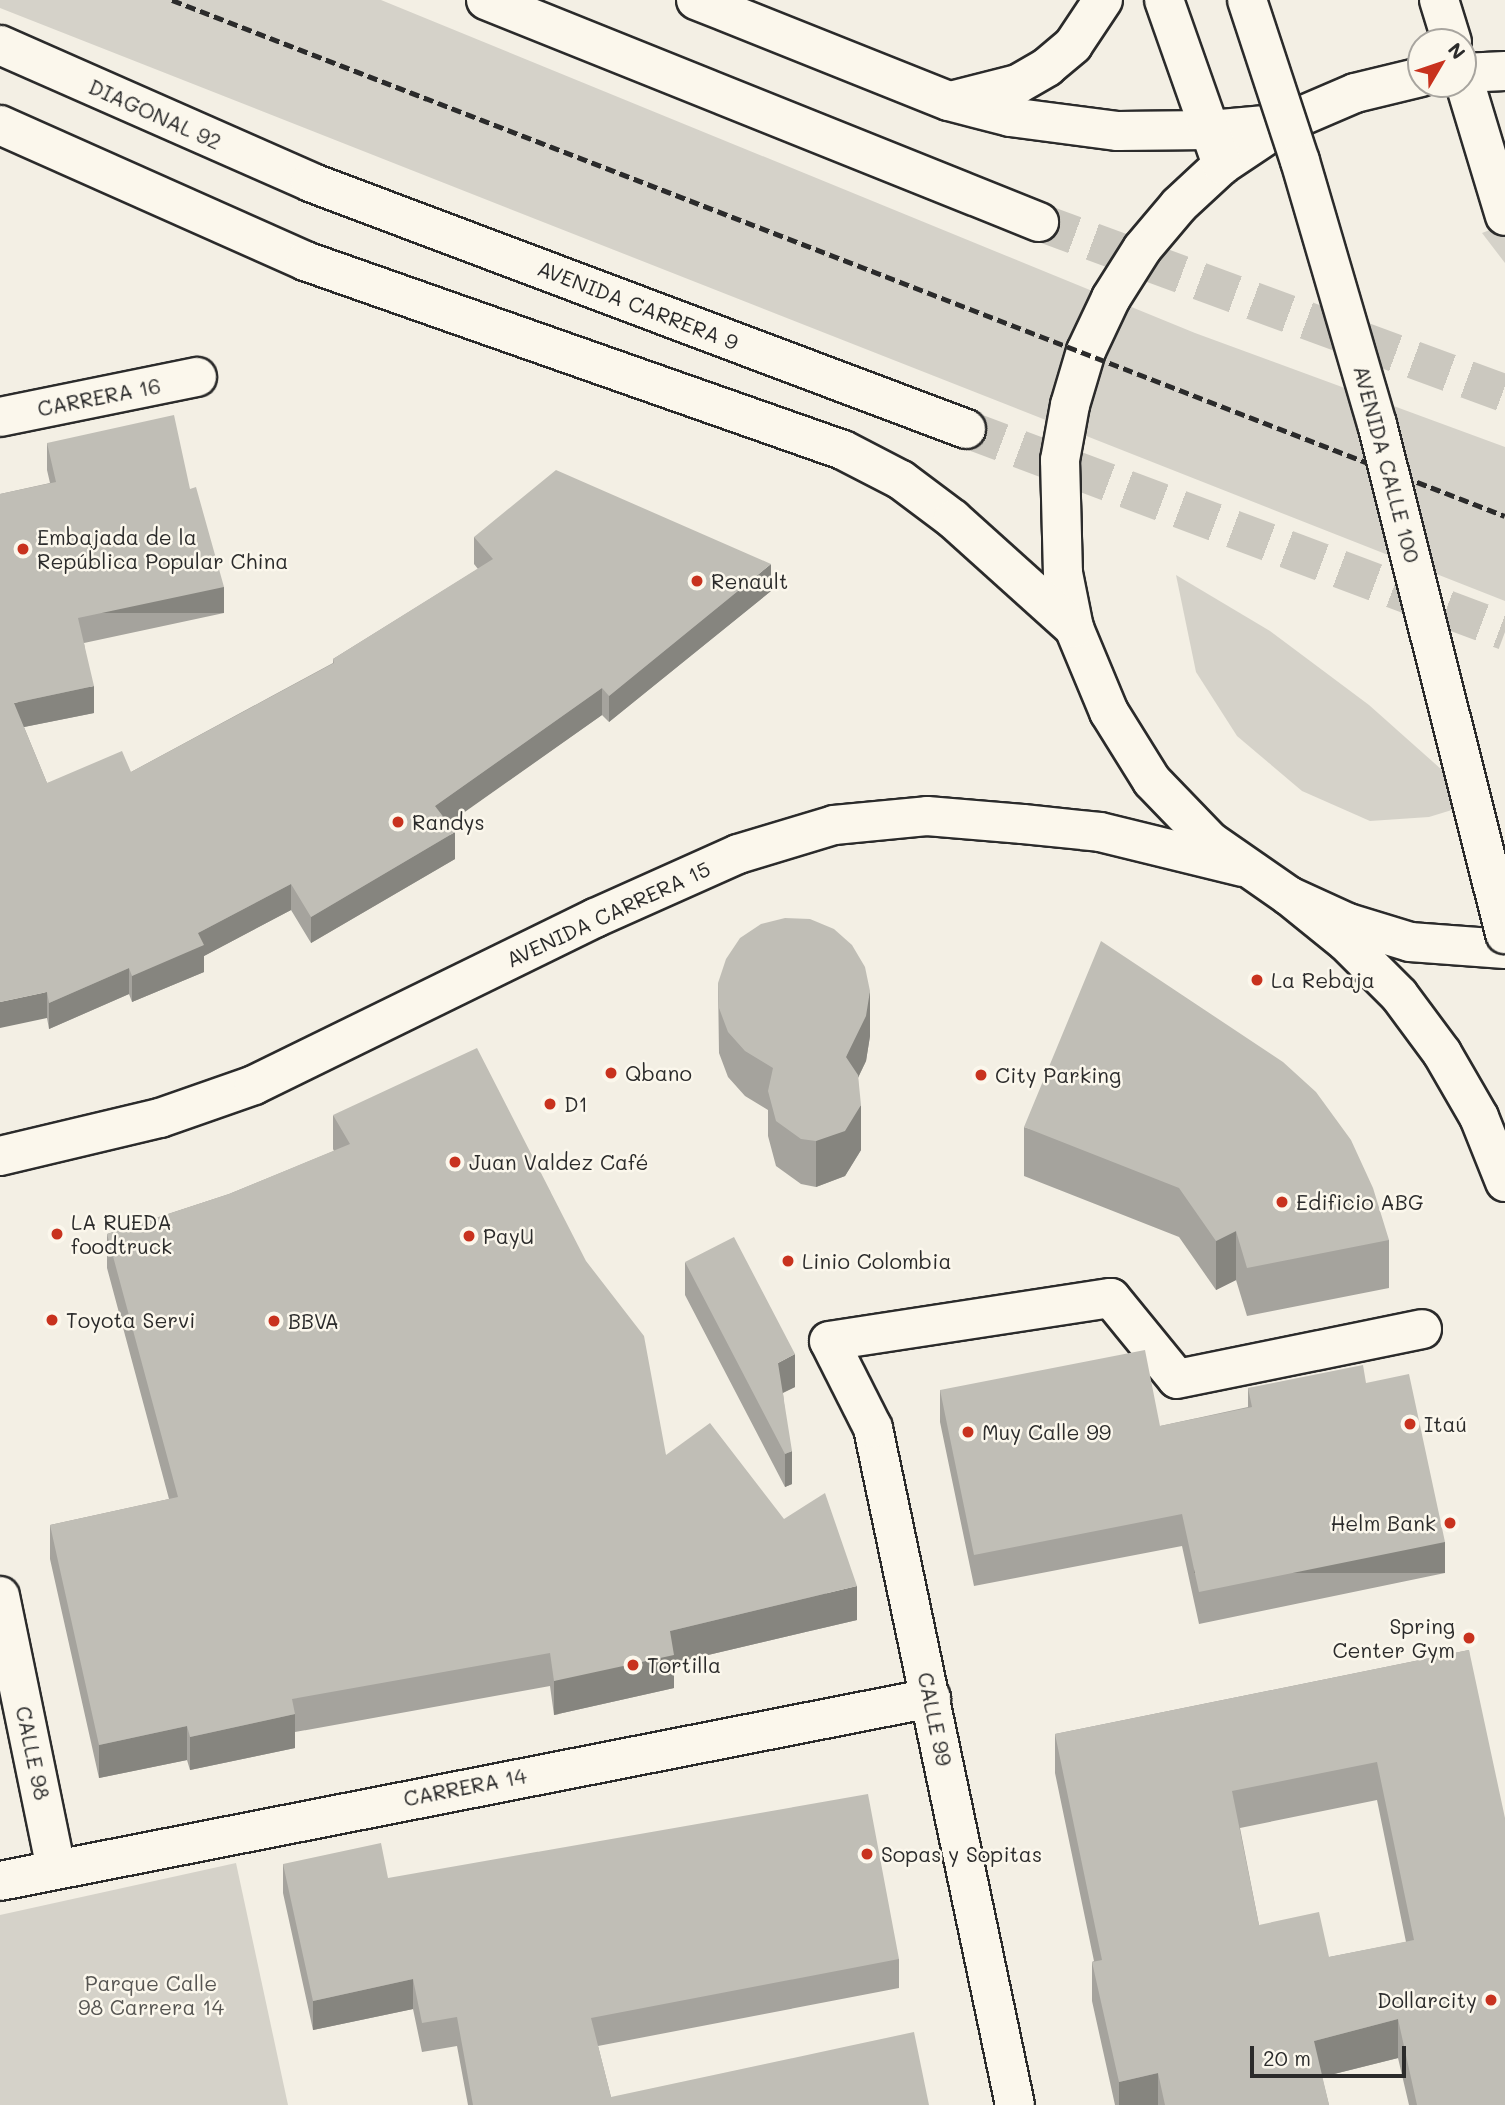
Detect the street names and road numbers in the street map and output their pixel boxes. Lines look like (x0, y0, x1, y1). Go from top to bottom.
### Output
street label: DIAGONAL 92 (85, 74, 225, 154)
street label: AVENIDA CARRERA 9 (534, 255, 742, 355)
street label: AVENIDA CALLE 100 (1349, 363, 1425, 565)
street label: CARRERA 16 (35, 373, 163, 421)
street label: AVENIDA CARRERA 15 (502, 856, 714, 972)
street label: CALLE 99 (913, 1670, 957, 1768)
street label: CALLE 98 (11, 1704, 55, 1802)
street label: CARRERA 14 (401, 1763, 529, 1811)

